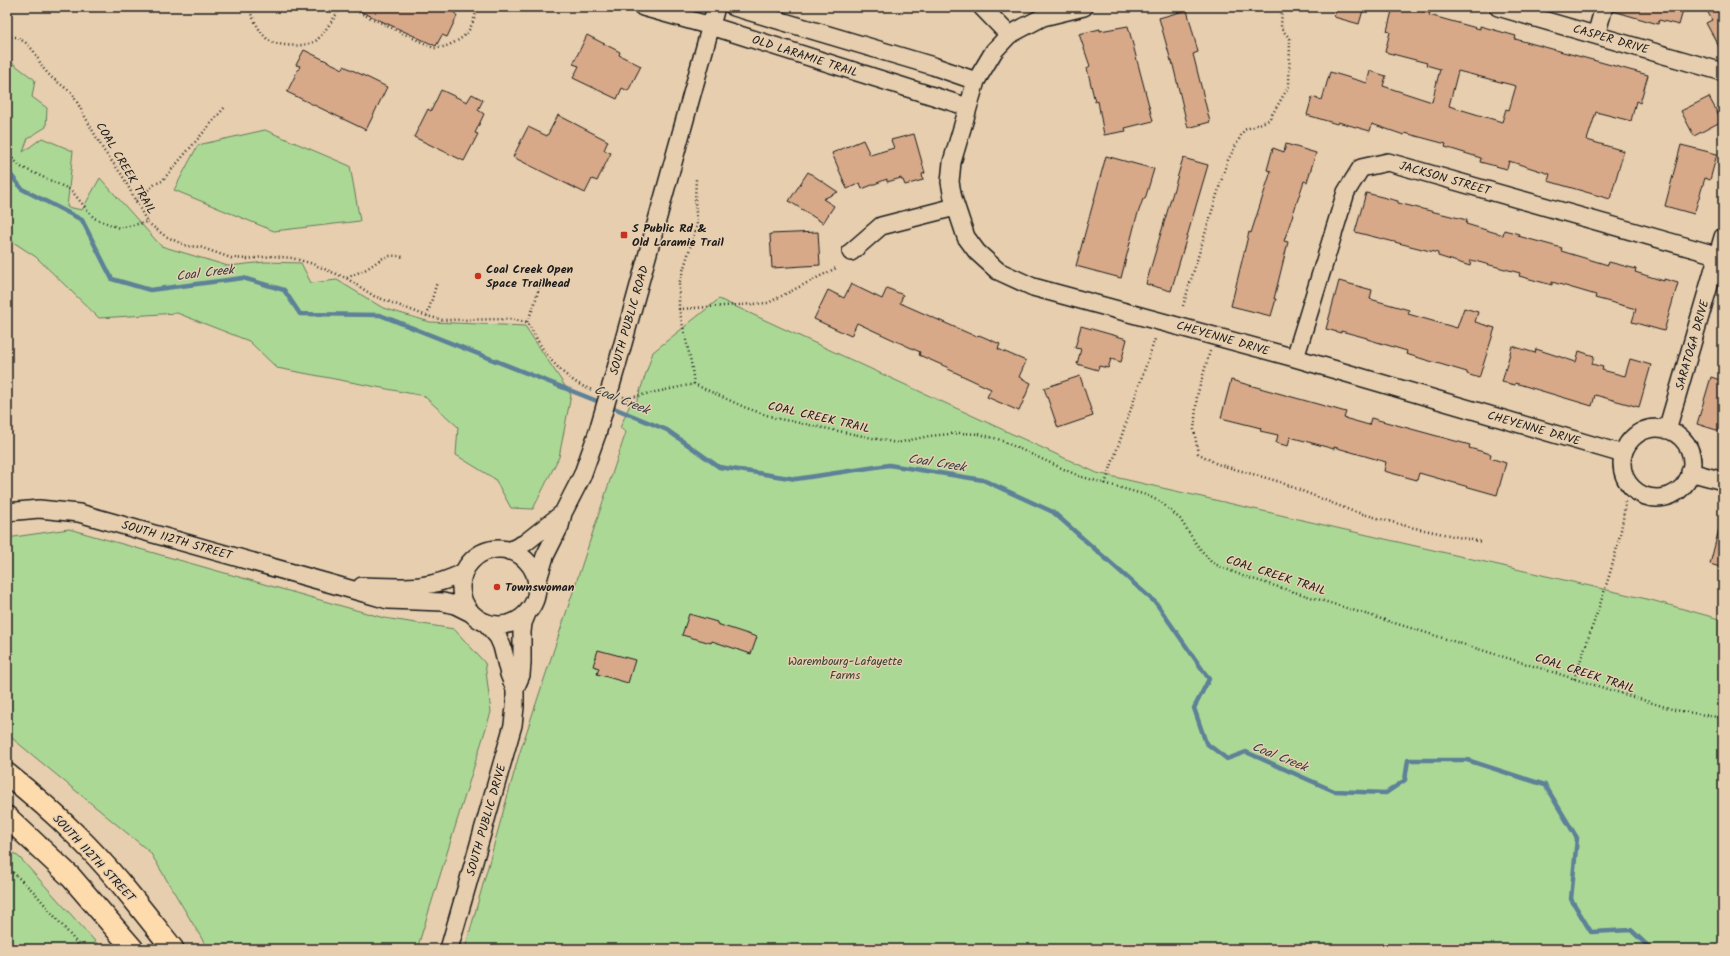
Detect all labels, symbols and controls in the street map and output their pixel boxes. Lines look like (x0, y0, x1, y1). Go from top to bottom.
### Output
street label: CASPER DRIVE (1571, 20, 1652, 60)
street label: OLD LARAMIE TRAIL (749, 30, 860, 83)
street label: COAL CREEK TRAIL (91, 119, 161, 218)
street label: JACKSON STREET (1397, 156, 1494, 201)
place label: S Public Rd & Old Laramie Trail (632, 219, 724, 252)
marker: S Public Rd & Old Laramie Trail (619, 230, 629, 240)
water label: Coal Creek (175, 259, 237, 287)
place label: Coal Creek Open Space Trailhead (486, 260, 574, 293)
street label: SOUTH PUBLIC ROAD (605, 263, 654, 377)
marker: Coal Creek Open Space Trailhead (473, 271, 483, 281)
street label: SARATOGA DRIVE (1671, 297, 1715, 392)
street label: CHEYENNE DRIVE (1174, 316, 1273, 361)
water label: Coal Creek (591, 380, 654, 422)
street label: COAL CREEK TRAIL (766, 396, 872, 438)
street label: CHEYENNE DRIVE (1485, 406, 1584, 451)
water label: Coal Creek (906, 449, 969, 479)
street label: SOUTH 112TH STREET (119, 516, 236, 566)
street label: COAL CREEK TRAIL (1223, 550, 1328, 601)
place label: Townswoman (505, 578, 575, 597)
marker: Townswoman (492, 582, 502, 592)
street label: COAL CREEK TRAIL (1532, 648, 1637, 699)
park label: Warembourg-Lafayette Farms (788, 652, 903, 685)
water label: Coal Creek (1249, 737, 1312, 779)
street label: SOUTH PUBLIC DRIVE (461, 761, 512, 878)
street label: SOUTH 112TH STREET (48, 810, 141, 908)

